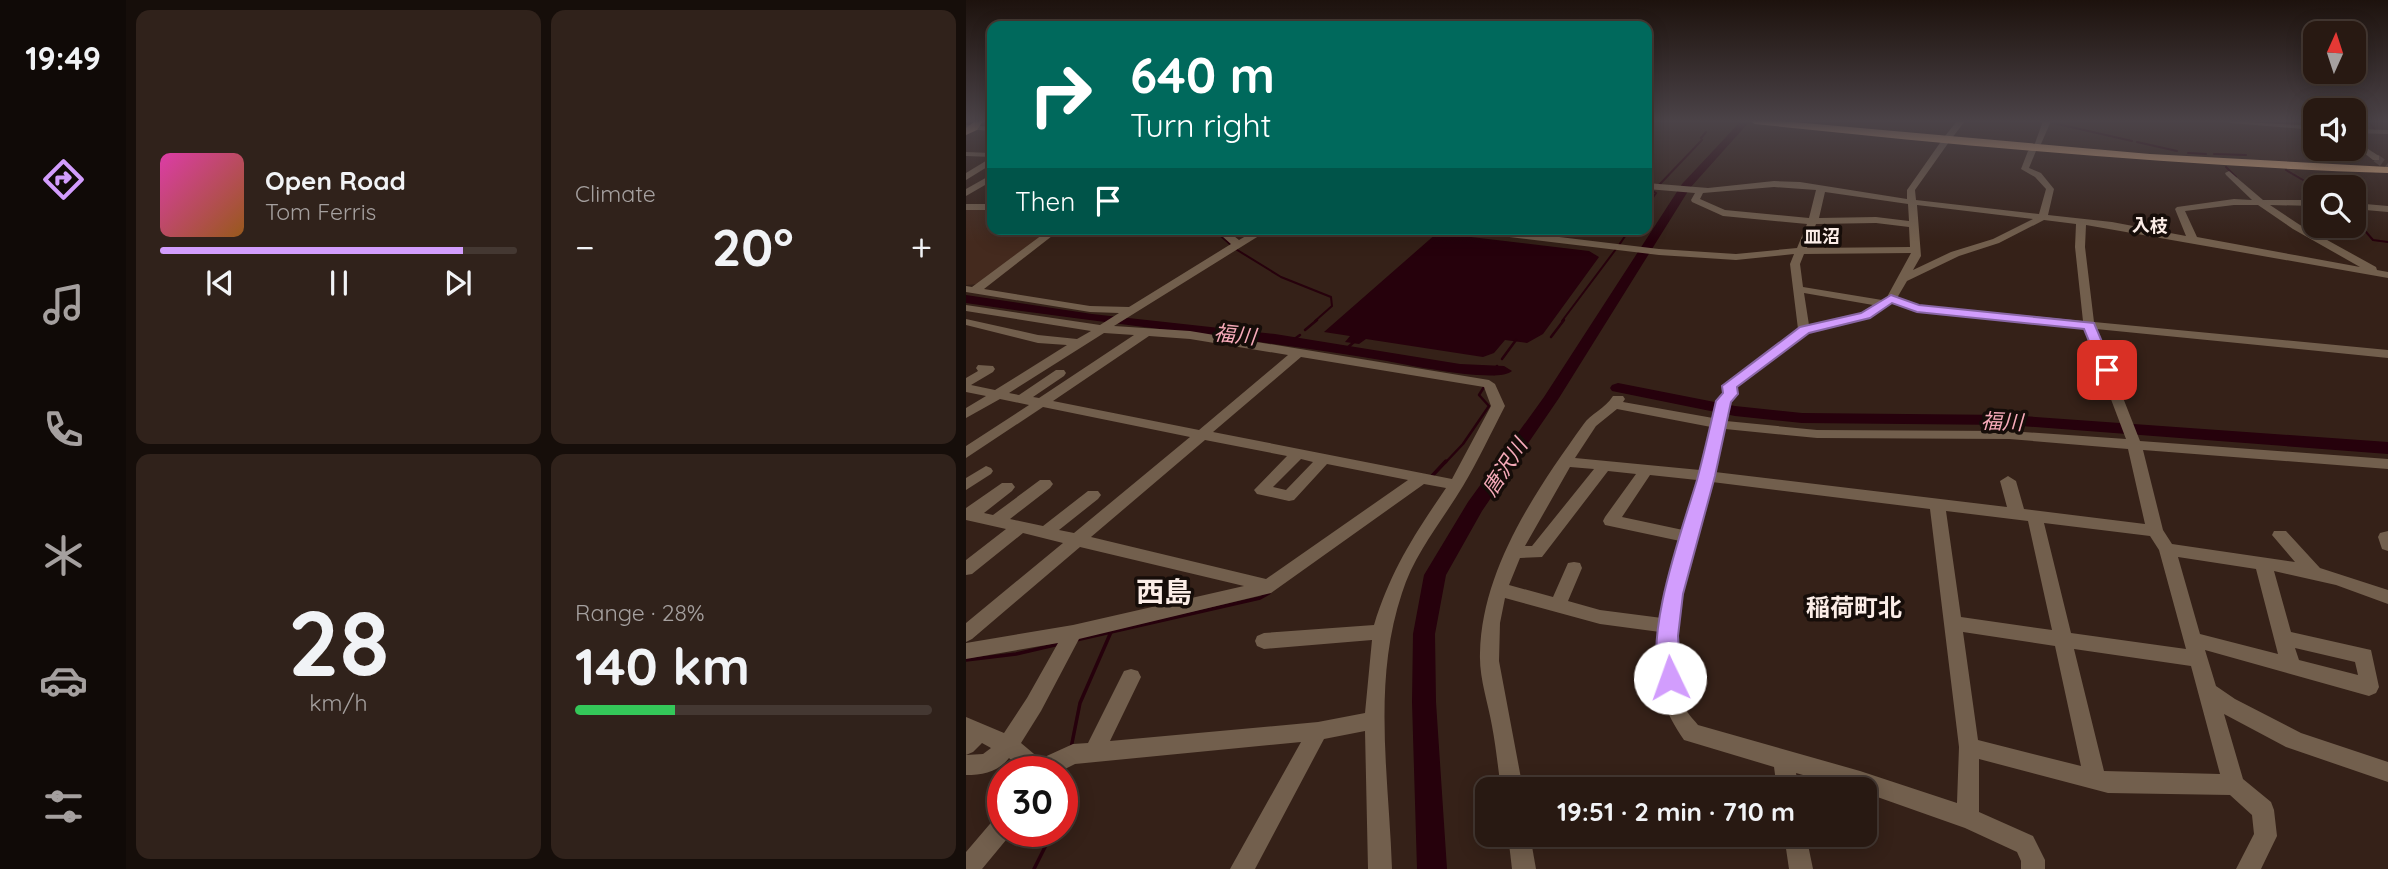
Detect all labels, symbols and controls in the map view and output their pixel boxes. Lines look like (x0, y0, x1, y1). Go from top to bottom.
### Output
north arrow (2303, 21, 2366, 84)
map controls (2303, 21, 2366, 238)
text: 19:49 (25, 38, 101, 78)
text: 640 m (1130, 44, 1275, 105)
icon: right (1015, 49, 1106, 140)
button: sound (2303, 98, 2366, 161)
text: Turn right (1130, 105, 1271, 145)
icon: directions (39, 155, 88, 204)
text: Open Road (265, 164, 406, 197)
button: search (2303, 175, 2366, 238)
text: Climate (575, 179, 656, 208)
icon: arrive (1089, 182, 1127, 220)
text: Then (1015, 185, 1075, 218)
text: Tom Ferris (265, 197, 376, 226)
text: 20° (712, 214, 794, 279)
district label: 入枝 (2132, 214, 2168, 237)
text: − (575, 223, 595, 271)
text: + (911, 223, 932, 271)
district label: 皿沼 (1804, 225, 1840, 248)
icon: previous (201, 264, 239, 302)
icon: pause (320, 264, 358, 302)
icon: next (439, 264, 477, 302)
icon: music (39, 280, 88, 329)
water label: 福川 (1213, 319, 1259, 349)
pin (2077, 340, 2137, 400)
icon: arrive (2088, 351, 2126, 389)
icon: phone (39, 405, 88, 454)
water label: 福川 (1981, 407, 2025, 435)
water label: 唐沢川 (1476, 432, 1533, 500)
icon: climate (39, 531, 88, 580)
district label: 西島 (1136, 574, 1192, 609)
text: 28 (288, 585, 389, 699)
district label: 稲荷町北 (1806, 592, 1902, 622)
text: Range · 28% (575, 598, 705, 627)
text: 140 km (575, 633, 750, 698)
position arrow (1633, 641, 1707, 715)
icon: car (39, 656, 88, 705)
text: km/h (309, 688, 368, 717)
speed limit sign: 30 (987, 756, 1078, 847)
icon: filters (39, 782, 88, 831)
text: 19:51 · 2 min · 710 m (1557, 795, 1795, 828)

